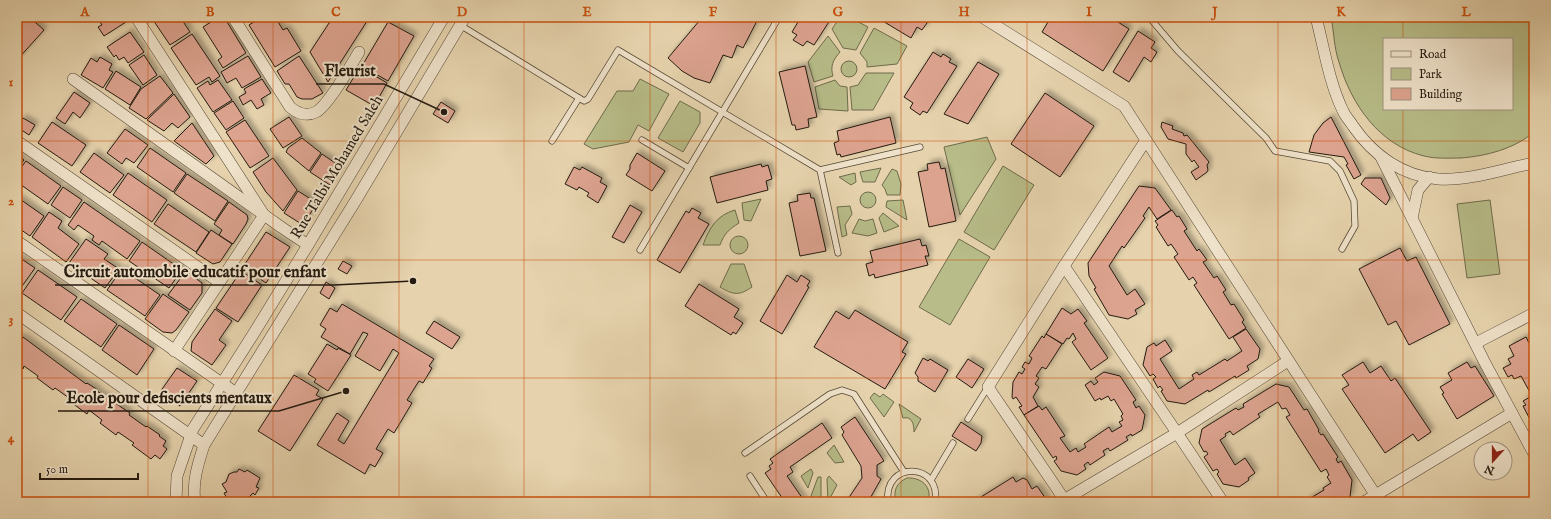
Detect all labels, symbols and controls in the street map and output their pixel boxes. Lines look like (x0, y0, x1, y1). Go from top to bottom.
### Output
text: A (80, 4, 91, 21)
text: B (206, 4, 215, 21)
text: C (331, 4, 341, 21)
text: D (457, 4, 468, 21)
text: E (582, 4, 592, 21)
text: F (709, 4, 718, 21)
text: G (833, 4, 844, 21)
text: H (958, 4, 970, 21)
text: I (1086, 4, 1092, 21)
text: J (1210, 4, 1218, 21)
text: K (1336, 4, 1346, 21)
text: L (1460, 4, 1471, 21)
legend (1383, 38, 1513, 110)
text: Road (1419, 47, 1447, 62)
callout: Fleurist (316, 56, 384, 84)
text: Fleurist (324, 62, 376, 82)
text: Park (1419, 67, 1442, 82)
text: 1 (9, 74, 14, 91)
text: Building (1419, 87, 1463, 102)
street label: Rue Talbi Mohamed Saleh (287, 92, 387, 242)
text: 2 (8, 193, 14, 210)
callout: Circuit automobile educatif pour enfant (55, 257, 334, 285)
text: Circuit automobile educatif pour enfant (64, 263, 327, 283)
text: 3 (9, 311, 14, 328)
callout: Ecole pour defiscients mentaux (58, 383, 279, 411)
text: Ecole pour defiscients mentaux (66, 389, 272, 409)
text: 4 (8, 430, 15, 447)
north arrow (1473, 441, 1513, 481)
scale bar (40, 455, 138, 481)
text: N (1482, 461, 1498, 478)
text: 50 m (46, 462, 68, 477)

